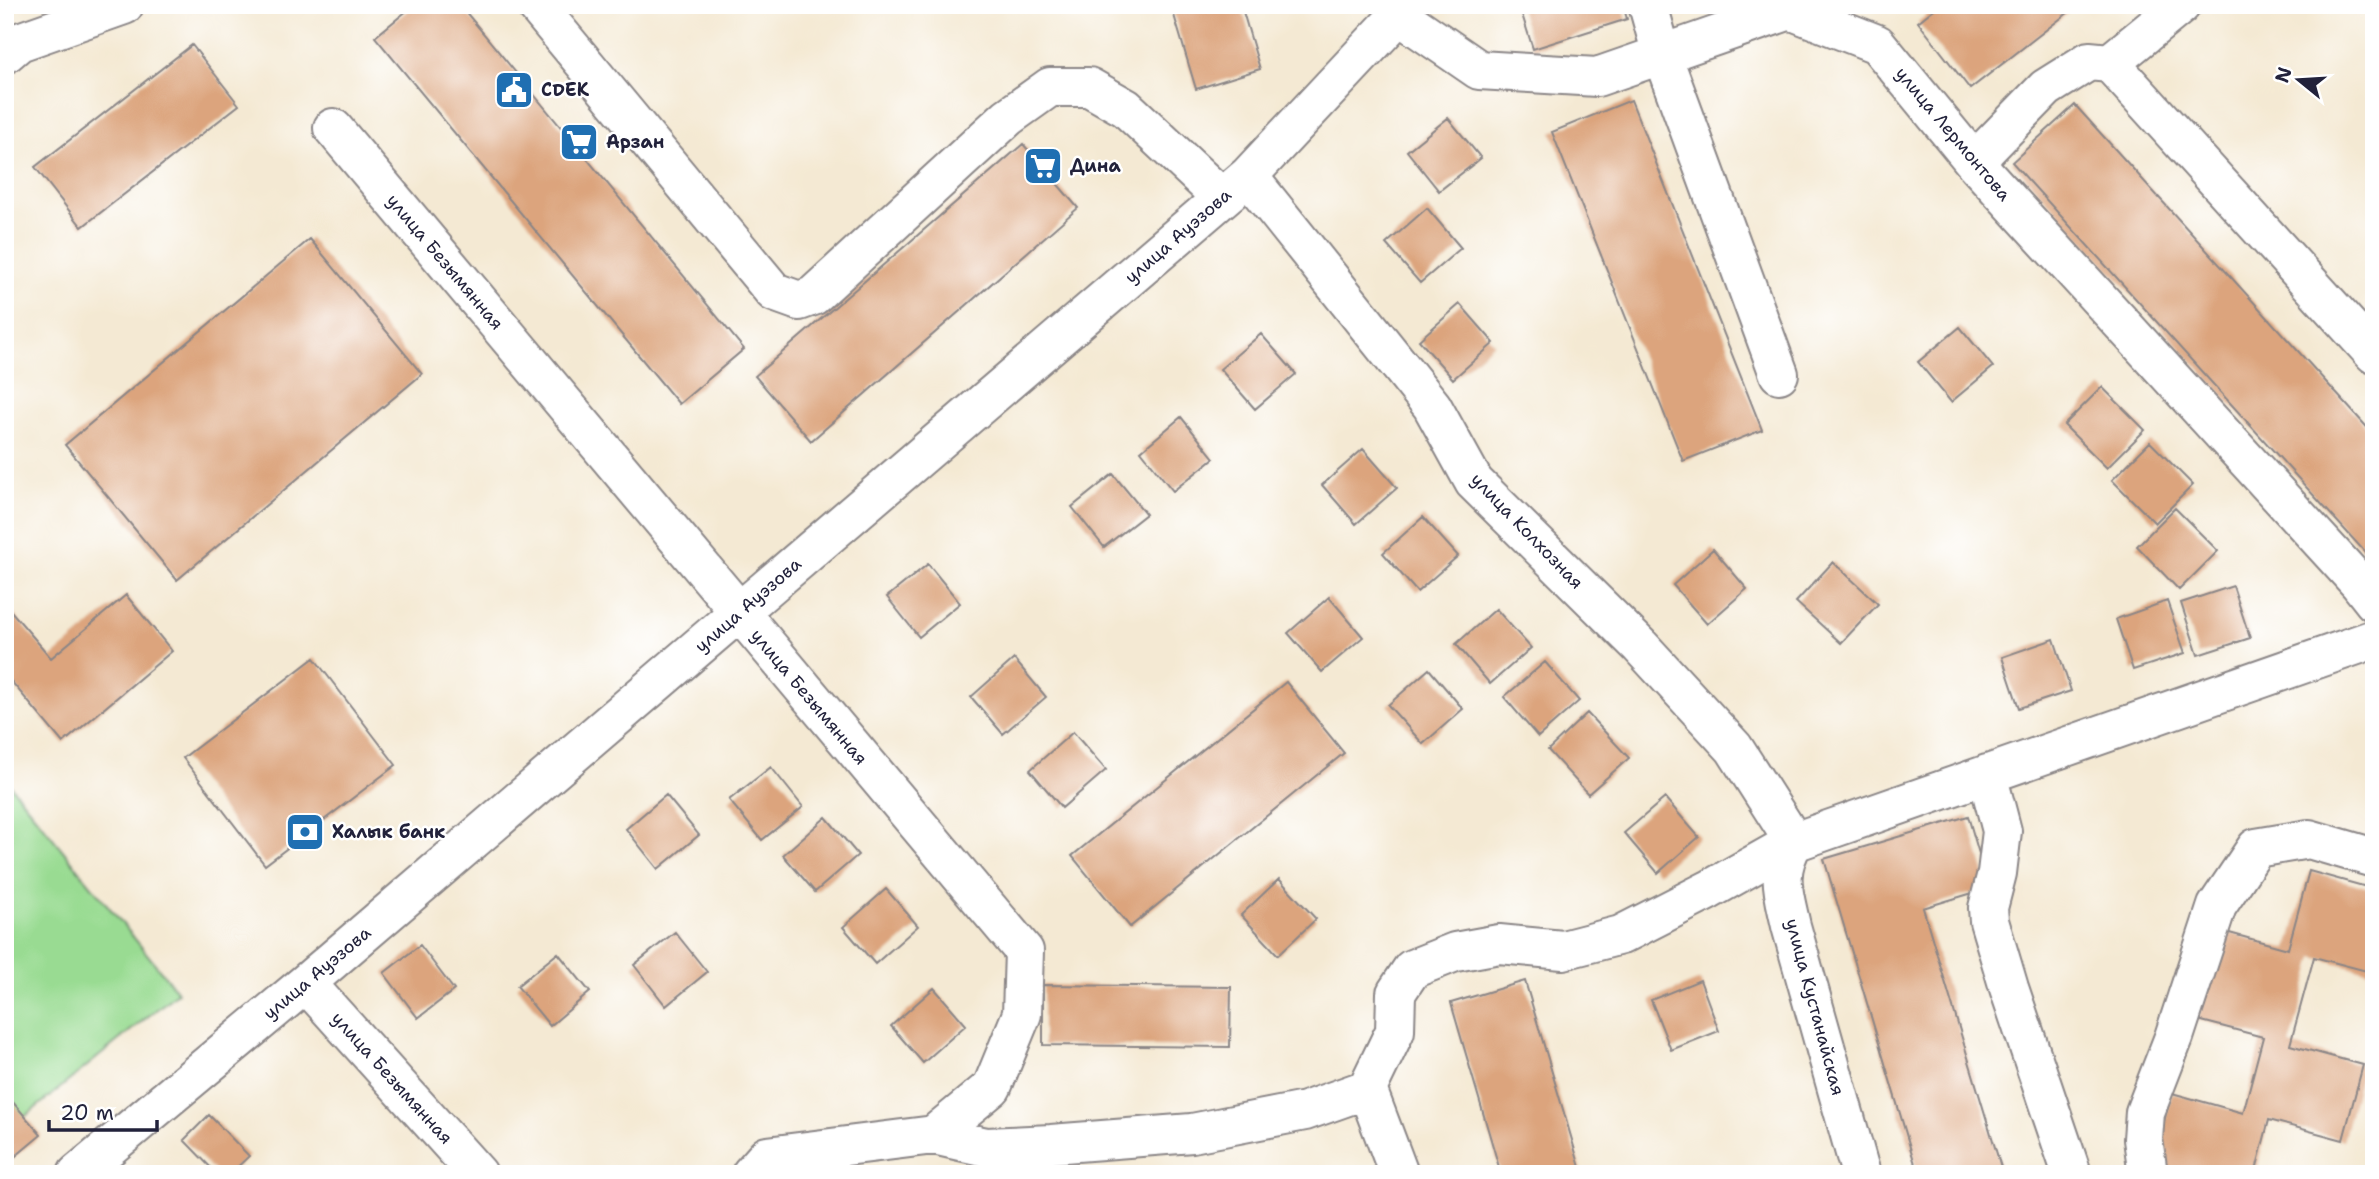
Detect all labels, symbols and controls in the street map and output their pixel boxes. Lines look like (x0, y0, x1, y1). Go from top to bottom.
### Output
north arrow (2264, 46, 2334, 116)
street label: улица Лермонтова (1890, 62, 2016, 206)
text: N (2269, 64, 2298, 86)
public building icon: CDEK (493, 69, 535, 111)
place label: CDEK (541, 78, 590, 102)
supermarket icon: Арзан (558, 121, 600, 163)
place label: Арзан (606, 130, 664, 154)
supermarket icon: Дина (1022, 145, 1064, 187)
place label: Дина (1070, 154, 1121, 178)
street label: улица Ауэзова (1120, 183, 1236, 289)
street label: улица Безымянная (381, 189, 509, 335)
street label: улица Колхозная (1465, 468, 1589, 594)
street label: улица Ауэзова (690, 552, 806, 658)
street label: улица Безымянная (745, 624, 873, 770)
bank icon: Халык банк (284, 811, 326, 853)
place label: Халык банк (332, 820, 445, 844)
street label: улица Кустанайская (1780, 916, 1850, 1098)
street label: улица Ауэзова (258, 921, 376, 1025)
street label: улица Безымянная (326, 1007, 458, 1149)
scale bar (49, 1088, 158, 1132)
text: 20 m (60, 1099, 114, 1127)

